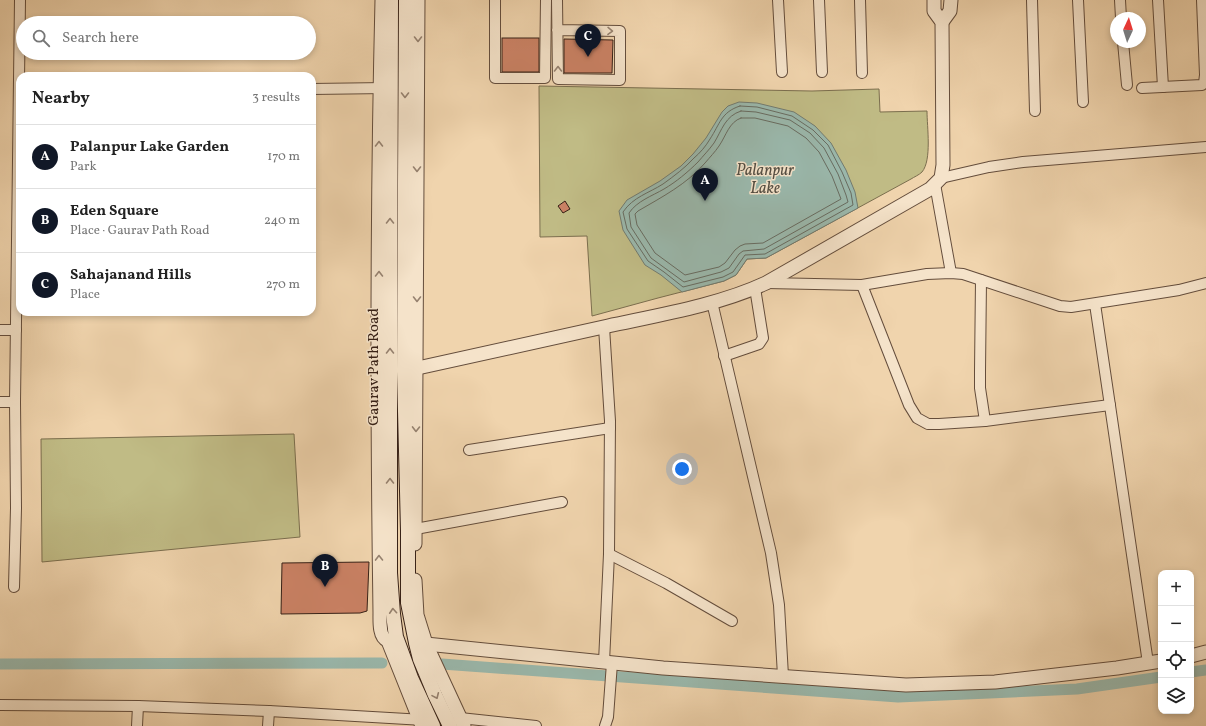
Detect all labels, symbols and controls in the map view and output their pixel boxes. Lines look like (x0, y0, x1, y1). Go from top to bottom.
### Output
north arrow (1110, 12, 1146, 48)
search box (16, 16, 316, 60)
pin: C (575, 24, 601, 57)
icon: search (30, 27, 52, 49)
one-way arrow (607, 27, 613, 35)
text: Search here (62, 28, 139, 49)
one-way arrow (413, 36, 422, 42)
one-way arrow (554, 66, 562, 72)
text: Nearby (32, 87, 90, 110)
text: 3 results (252, 89, 300, 107)
one-way arrow (401, 92, 409, 98)
text: Palanpur Lake Garden (70, 137, 229, 158)
one-way arrow (375, 141, 383, 147)
text: A (40, 148, 50, 166)
text: 170 m (267, 148, 300, 166)
text: Park (70, 158, 97, 176)
water label: Palanpur Lake (736, 160, 795, 200)
one-way arrow (413, 166, 421, 172)
pin: A (692, 168, 718, 201)
text: Eden Square (70, 201, 159, 222)
text: B (41, 212, 49, 230)
text: 240 m (264, 212, 300, 230)
one-way arrow (386, 218, 394, 224)
text: Place · Gaurav Path Road (70, 222, 210, 240)
text: Sahajanand Hills (70, 265, 191, 286)
one-way arrow (375, 271, 383, 277)
text: C (41, 276, 49, 294)
text: 270 m (266, 276, 300, 294)
text: Place (70, 286, 100, 304)
one-way arrow (413, 296, 421, 302)
street label: Gaurav Path Road (364, 308, 385, 426)
one-way arrow (386, 348, 394, 354)
one-way arrow (412, 426, 420, 432)
your location (672, 459, 692, 479)
one-way arrow (386, 478, 394, 484)
pin: B (312, 554, 338, 587)
one-way arrow (375, 555, 383, 561)
map controls (1158, 570, 1194, 714)
button: + (1158, 570, 1194, 606)
button: − (1158, 606, 1194, 642)
one-way arrow (388, 608, 397, 614)
button: locate (1158, 642, 1194, 678)
button: layers (1158, 678, 1194, 714)
one-way arrow (431, 692, 439, 700)

